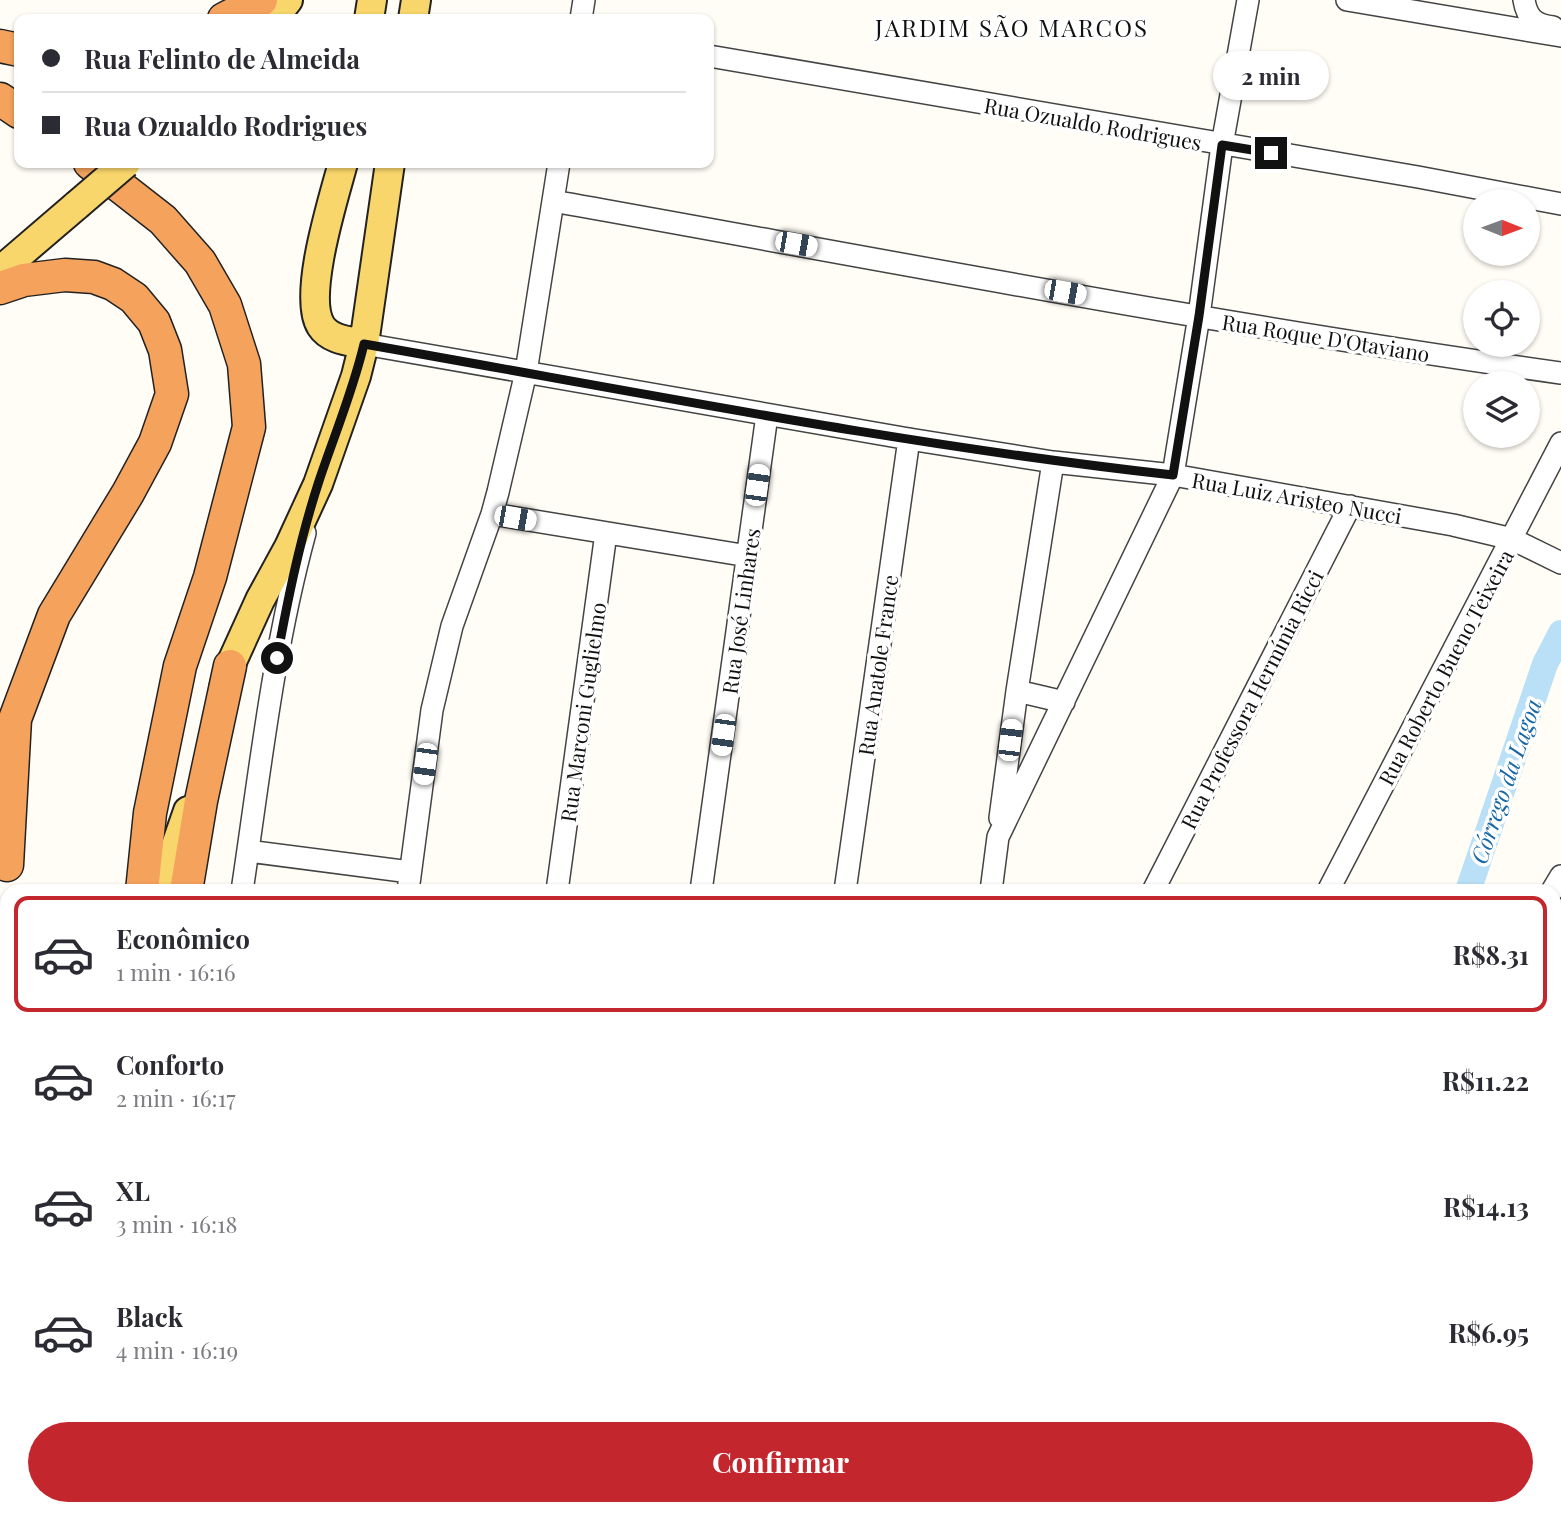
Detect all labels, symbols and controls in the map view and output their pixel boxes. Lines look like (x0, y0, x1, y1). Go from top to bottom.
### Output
district label: JARDIM SÃO MARCOS (874, 11, 1149, 43)
text: Rua Felinto de Almeida (84, 41, 360, 76)
callout: 2 min (1213, 52, 1329, 100)
text: 2 min (1241, 60, 1301, 91)
street label: Rua Ozualdo Rodrigues (982, 90, 1204, 156)
text: Rua Ozualdo Rodrigues (84, 108, 367, 143)
route end (1255, 137, 1287, 169)
north arrow (1463, 189, 1540, 266)
map controls (1463, 189, 1540, 448)
car (774, 230, 819, 258)
car (1043, 278, 1088, 306)
button: locate (1463, 280, 1540, 357)
street label: Rua Roque D'Otaviano (1220, 307, 1432, 367)
button: layers (1463, 371, 1540, 448)
car (744, 463, 771, 507)
street label: Rua Luiz Aristeo Nucci (1190, 465, 1404, 529)
car (493, 504, 538, 532)
street label: Rua José Linhares (714, 526, 766, 696)
street label: Rua Roberto Bueno Teixeira (1371, 544, 1519, 790)
street label: Rua Professora Hermínia Ricci (1173, 565, 1329, 833)
street label: Rua Anatole France (850, 573, 904, 757)
street label: Rua Marconi Guglielmo (553, 600, 611, 824)
route start (261, 642, 293, 674)
water label: Córrego da Lagoa (1462, 694, 1548, 868)
car (710, 713, 737, 757)
car (998, 718, 1023, 762)
car (412, 742, 439, 786)
text: Econômico (116, 921, 250, 956)
icon: car (32, 923, 95, 986)
text: R$8.31 (1453, 937, 1529, 972)
text: 1 min · 16:16 (116, 956, 236, 987)
text: Conforto (116, 1047, 224, 1082)
icon: car (32, 1049, 95, 1112)
text: R$11.22 (1442, 1063, 1529, 1098)
text: 2 min · 16:17 (116, 1082, 236, 1113)
text: XL (116, 1173, 150, 1208)
icon: car (32, 1175, 95, 1238)
text: R$14.13 (1443, 1189, 1529, 1224)
text: 3 min · 16:18 (116, 1208, 238, 1239)
text: Black (116, 1299, 183, 1334)
icon: car (32, 1301, 95, 1364)
text: R$6.95 (1448, 1315, 1529, 1350)
text: 4 min · 16:19 (116, 1334, 238, 1365)
button: Confirmar (28, 1422, 1533, 1502)

